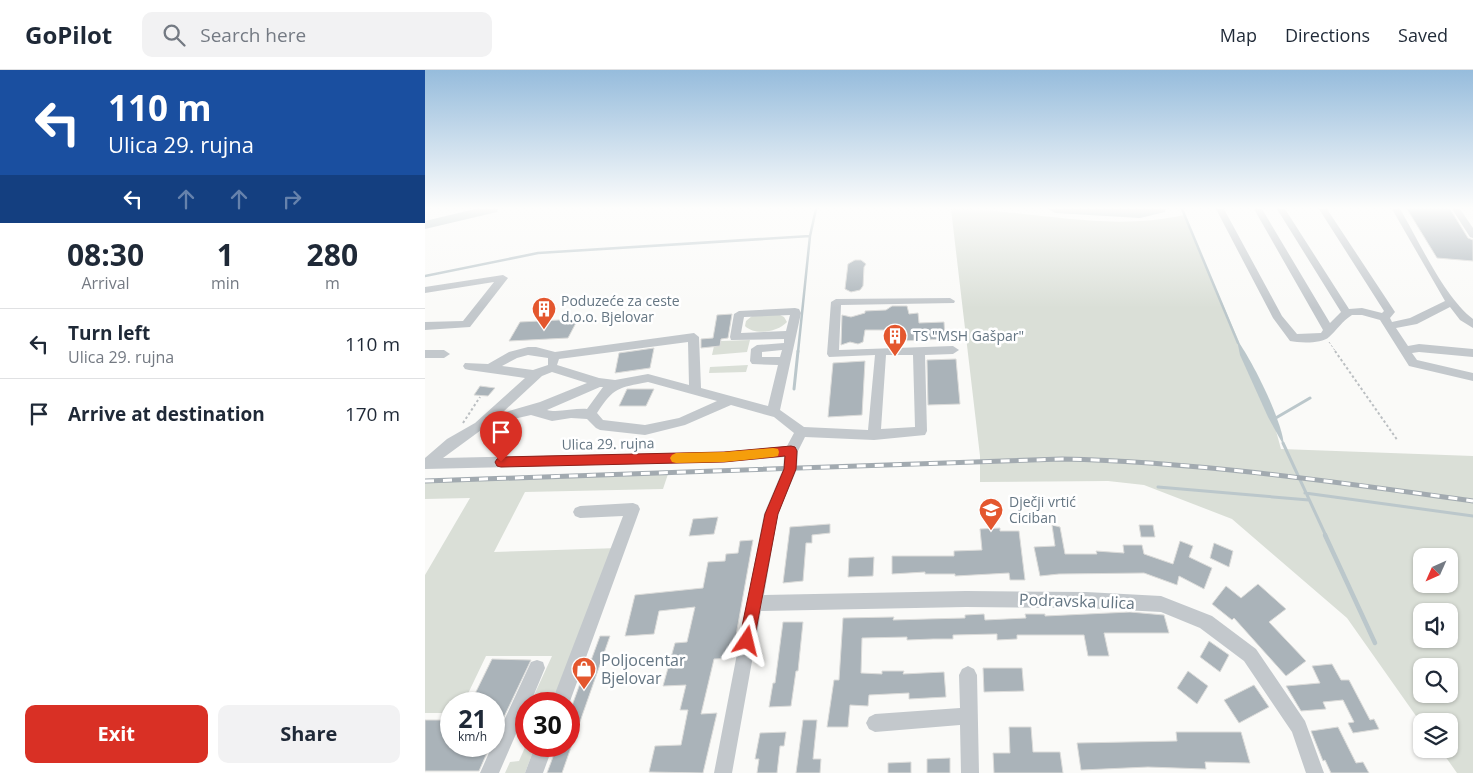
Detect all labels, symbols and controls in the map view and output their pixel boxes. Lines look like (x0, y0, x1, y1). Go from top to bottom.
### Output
search box (142, 12, 492, 57)
text: GoPilot (25, 18, 112, 51)
icon: search (160, 21, 188, 49)
text: Search here (200, 22, 306, 48)
text: Map (1220, 23, 1257, 47)
text: Directions (1285, 23, 1370, 47)
text: Saved (1398, 23, 1448, 47)
text: 110 m (108, 84, 212, 131)
icon: left (25, 90, 90, 155)
text: Ulica 29. rujna (108, 129, 254, 159)
icon: left (119, 185, 147, 213)
icon: ahead (172, 185, 200, 213)
icon: ahead (225, 185, 253, 213)
icon: right (278, 185, 306, 213)
text: 08:30 (67, 234, 144, 275)
text: 1 (217, 234, 234, 275)
text: 280 (307, 234, 358, 275)
text: Arrival (81, 272, 130, 294)
text: min (211, 272, 240, 294)
text: m (325, 272, 340, 294)
place label: Poduzeće za ceste d.o.o. Bjelovar (561, 291, 680, 326)
building icon: Poduzeće za ceste d.o.o. Bjelovar (531, 296, 557, 330)
text: Turn left (68, 320, 150, 346)
building icon: TS "MSH Gašpar" (882, 323, 908, 357)
place label: TS "MSH Gašpar" (913, 326, 1024, 345)
icon: left (25, 330, 53, 358)
text: 110 m (345, 331, 400, 357)
text: Ulica 29. rujna (68, 346, 174, 368)
icon: arrive (25, 400, 53, 428)
text: Arrive at destination (68, 401, 265, 427)
text: 170 m (345, 401, 400, 427)
pin (480, 411, 522, 462)
icon: arrive (487, 418, 515, 446)
street label: Ulica 29. rujna (561, 433, 655, 454)
place label: Dječji vrtić Ciciban (1009, 492, 1076, 527)
school or university icon: Dječji vrtić Ciciban (978, 497, 1004, 531)
north arrow (1413, 548, 1457, 592)
map controls (1413, 548, 1458, 758)
street label: Podravska ulica (1019, 588, 1135, 614)
button: sound (1413, 603, 1458, 648)
position arrow (720, 614, 772, 666)
place label: Poljocentar Bjelovar (601, 649, 686, 689)
shop icon: Poljocentar Bjelovar (571, 656, 597, 690)
button: search (1413, 658, 1458, 703)
speed limit sign: 30 (515, 692, 580, 757)
text: 21 (458, 701, 487, 735)
button: Exit (25, 705, 208, 763)
button: Share (218, 705, 400, 763)
button: layers (1413, 713, 1458, 758)
text: km/h (458, 728, 487, 745)

